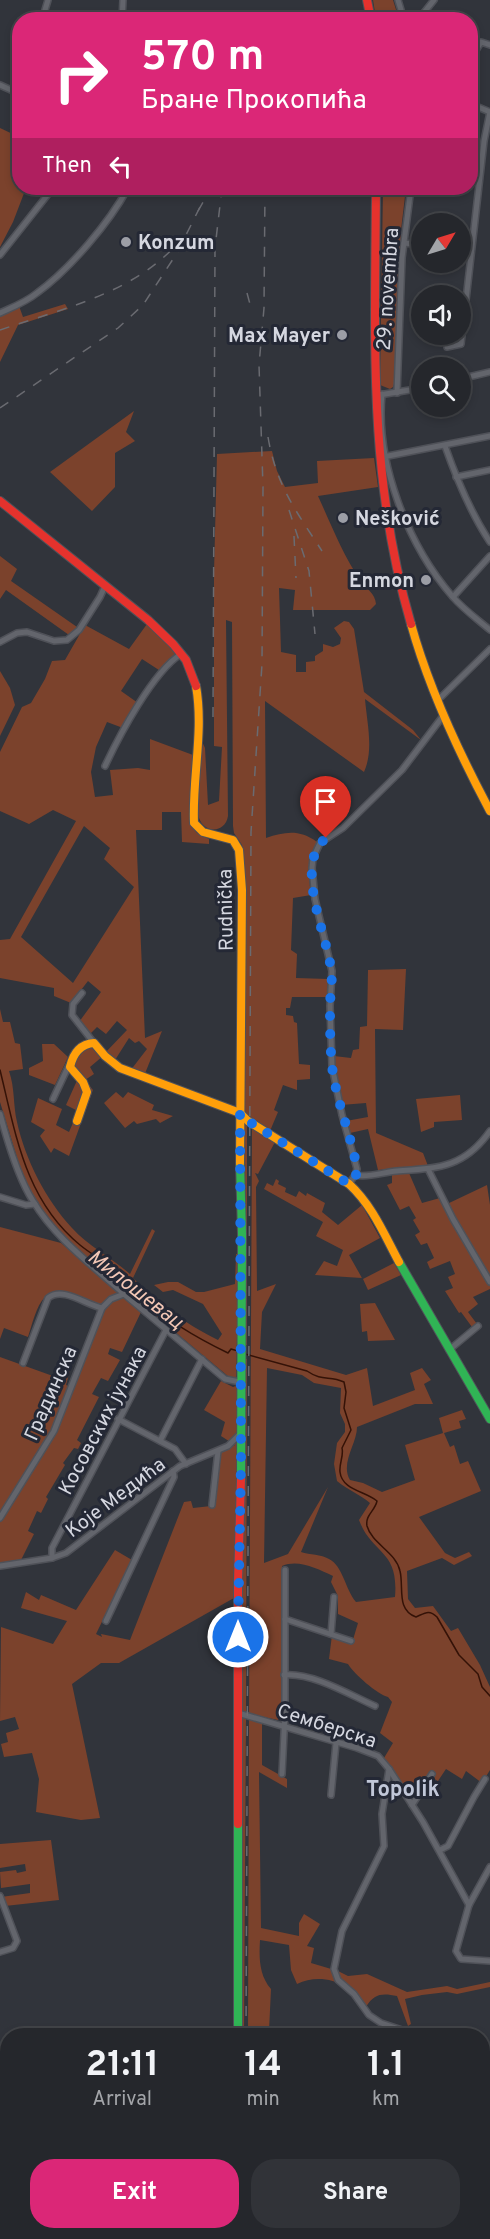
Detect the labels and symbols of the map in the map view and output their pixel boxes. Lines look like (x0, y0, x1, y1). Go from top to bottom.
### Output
north arrow (411, 213, 471, 273)
street label: 29. novembra (372, 227, 406, 351)
place label: Konzum (138, 231, 215, 257)
marker: Konzum (119, 235, 133, 249)
place label: Max Mayer (228, 324, 331, 350)
marker: Max Mayer (335, 328, 349, 342)
place label: Nešković (355, 507, 440, 533)
marker: Nešković (336, 511, 350, 525)
place label: Enmon (349, 569, 414, 595)
marker: Enmon (419, 573, 433, 587)
pin (300, 776, 351, 838)
street label: Rudnička (213, 869, 241, 951)
water label: Милошевац (82, 1244, 189, 1336)
street label: Градинска (19, 1342, 84, 1445)
street label: Косовских јунака (54, 1342, 154, 1500)
street label: Које Медића (61, 1453, 171, 1545)
position arrow (206, 1605, 270, 1669)
street label: Семберска (273, 1699, 380, 1755)
district label: Topolik (366, 1777, 440, 1804)

